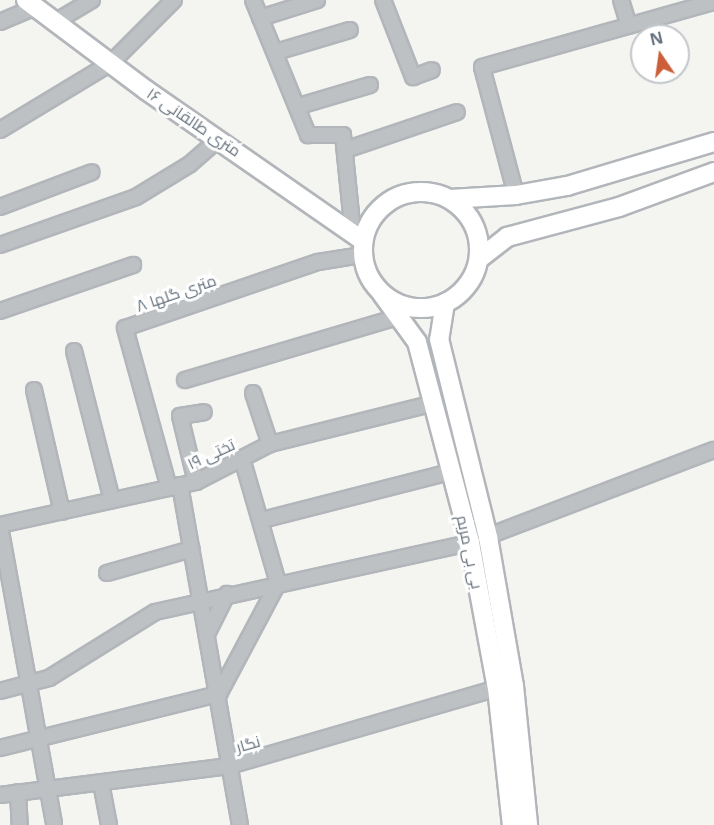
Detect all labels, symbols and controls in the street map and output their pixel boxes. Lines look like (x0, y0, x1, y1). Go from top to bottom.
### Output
north arrow (630, 24, 690, 84)
text: N (648, 26, 665, 51)
street label: ۱۶ متری طالقانی (143, 83, 245, 161)
street label: ۸ متری گلها (133, 270, 219, 316)
street label: تختی ۱۹ (184, 435, 238, 473)
street label: بی بی مریم (453, 513, 487, 591)
street label: نگار (234, 731, 262, 757)

